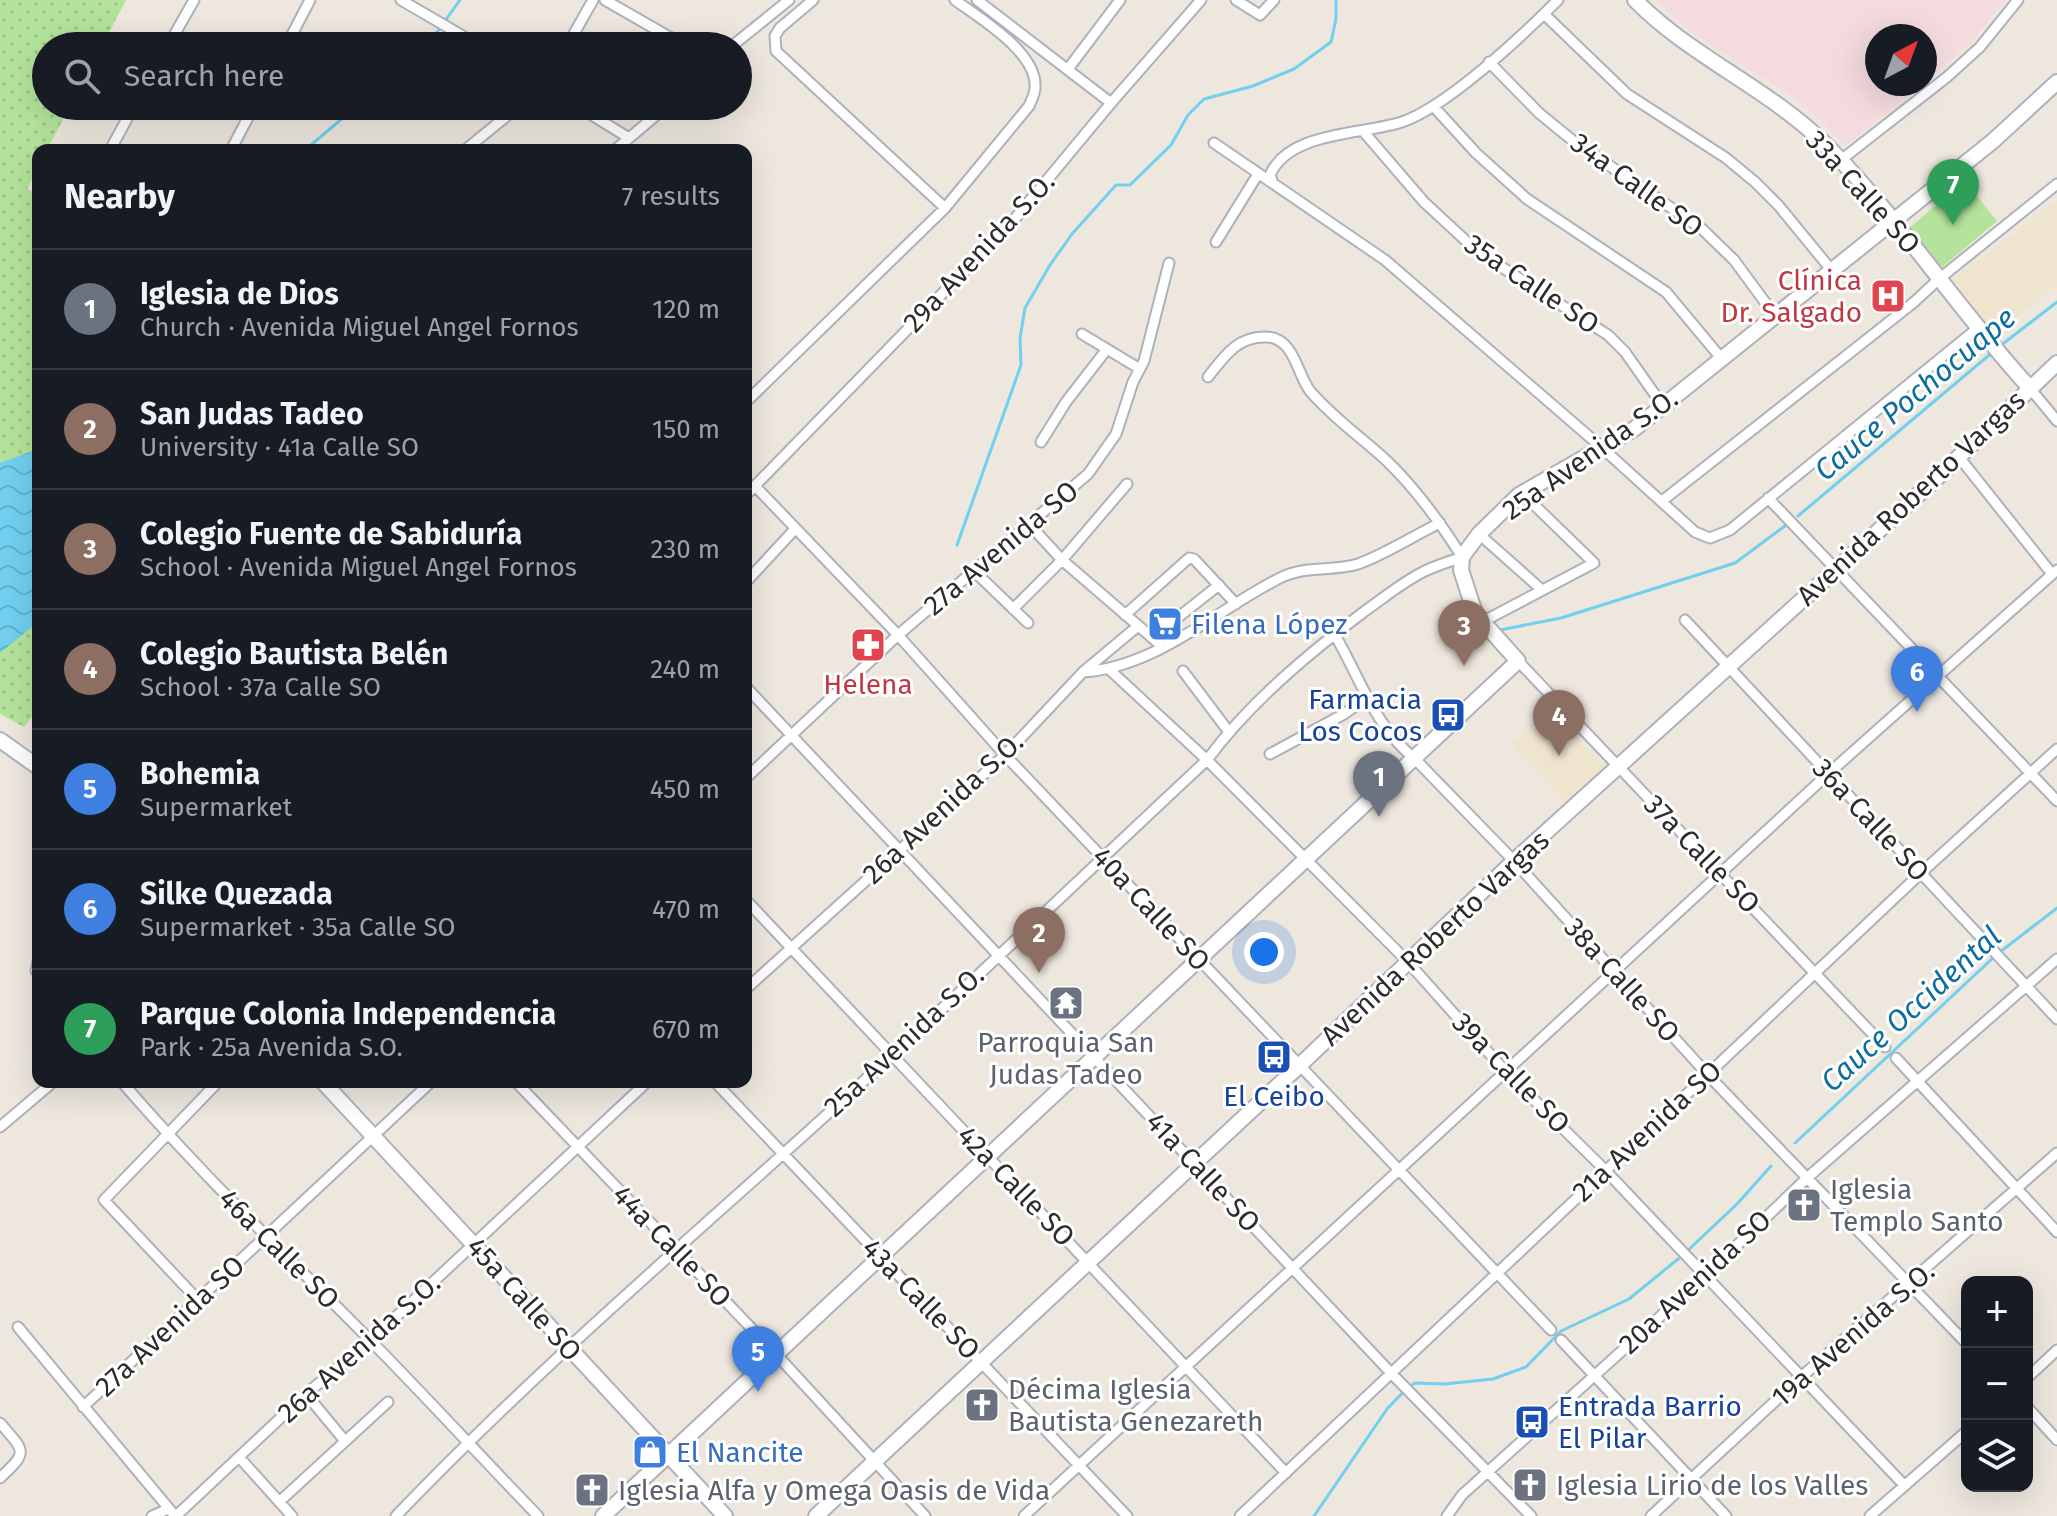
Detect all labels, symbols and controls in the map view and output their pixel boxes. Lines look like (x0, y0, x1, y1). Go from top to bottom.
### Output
north arrow (1865, 24, 1937, 96)
search box (32, 32, 752, 120)
icon: search (60, 54, 104, 98)
text: Search here (124, 58, 284, 94)
street label: 33a Calle SO (1799, 124, 1927, 260)
street label: 34a Calle SO (1564, 126, 1710, 244)
pin: 7 (1927, 159, 1979, 225)
street label: 29a Avenida S.O. (897, 165, 1061, 339)
text: Nearby (64, 176, 175, 217)
text: 7 results (622, 181, 720, 212)
street label: 35a Calle SO (1459, 227, 1605, 341)
place label: Clínica Dr. Salgado (1720, 264, 1862, 329)
text: Iglesia de Dios (140, 276, 339, 312)
hospital icon: Clínica Dr. Salgado (1869, 277, 1907, 315)
text: 1 (84, 294, 96, 325)
text: 120 m (652, 294, 720, 325)
water label: Cauce Pochocuape (1807, 300, 2023, 488)
text: Church · Avenida Miguel Angel Fornos (140, 312, 579, 343)
street label: 25a Avenida S.O. (1496, 381, 1684, 527)
street label: Avenida Roberto Vargas (1790, 384, 2032, 612)
text: San Judas Tadeo (140, 396, 364, 432)
text: 2 (83, 414, 97, 445)
text: 150 m (652, 414, 720, 445)
text: University · 41a Calle SO (140, 432, 419, 463)
street label: 27a Avenida SO (917, 474, 1085, 622)
text: Colegio Fuente de Sabiduría (140, 516, 522, 552)
text: 3 (83, 534, 97, 565)
text: 230 m (651, 534, 720, 565)
text: School · Avenida Miguel Angel Fornos (140, 552, 577, 583)
pin: 3 (1438, 600, 1490, 666)
supermarket icon: Filena López (1146, 605, 1184, 643)
place label: Filena López (1191, 608, 1348, 641)
pharmacy icon: Helena (849, 626, 887, 664)
text: Colegio Bautista Belén (140, 636, 448, 672)
pin: 6 (1891, 646, 1943, 712)
text: 4 (83, 654, 97, 685)
text: 240 m (650, 654, 720, 685)
place label: Helena (823, 668, 913, 701)
text: School · 37a Calle SO (140, 672, 381, 703)
place label: Farmacia Los Cocos (1298, 683, 1422, 748)
pin: 4 (1533, 690, 1585, 756)
bus stop icon: Farmacia Los Cocos (1429, 696, 1467, 734)
street label: 26a Avenida S.O. (856, 725, 1030, 891)
pin: 1 (1353, 751, 1405, 817)
street label: 36a Calle SO (1806, 752, 1936, 888)
text: Bohemia (140, 756, 260, 792)
text: 5 (83, 774, 97, 805)
text: 450 m (650, 774, 720, 805)
street label: 37a Calle SO (1637, 788, 1767, 920)
text: Supermarket (140, 792, 292, 823)
street label: Avenida Roberto Vargas (1314, 824, 1556, 1052)
street label: 40a Calle SO (1085, 840, 1217, 978)
text: Silke Quezada (140, 876, 333, 912)
text: 6 (83, 894, 97, 925)
text: 470 m (652, 894, 720, 925)
pin: 2 (1013, 907, 1065, 973)
street label: 38a Calle SO (1558, 911, 1686, 1049)
text: Supermarket · 35a Calle SO (140, 912, 456, 943)
water label: Cauce Occidental (1813, 919, 2009, 1099)
your location (1244, 932, 1284, 972)
street label: 25a Avenida S.O. (817, 959, 991, 1123)
temple icon: Parroquia San Judas Tadeo (1047, 984, 1085, 1022)
text: Parque Colonia Independencia (140, 996, 556, 1032)
street label: 39a Calle SO (1445, 1006, 1577, 1140)
text: 7 (84, 1014, 96, 1045)
text: 670 m (652, 1014, 720, 1045)
place label: Parroquia San Judas Tadeo (977, 1026, 1155, 1091)
text: Park · 25a Avenida S.O. (140, 1032, 403, 1063)
bus stop icon: El Ceibo (1255, 1038, 1293, 1076)
street label: 21a Avenida SO (1566, 1054, 1728, 1208)
place label: El Ceibo (1223, 1080, 1325, 1113)
street label: 41a Calle SO (1139, 1105, 1267, 1239)
street label: 42a Calle SO (950, 1119, 1082, 1253)
place label: Iglesia Templo Santo (1830, 1173, 2004, 1238)
street label: 44a Calle SO (606, 1178, 738, 1314)
street label: 46a Calle SO (212, 1182, 346, 1316)
church icon: Iglesia Templo Santo (1785, 1186, 1823, 1224)
street label: 20a Avenida SO (1612, 1203, 1778, 1361)
street label: 45a Calle SO (460, 1230, 588, 1368)
street label: 43a Calle SO (855, 1232, 987, 1366)
street label: 27a Avenida SO (89, 1249, 251, 1403)
street label: 19a Avenida S.O. (1765, 1254, 1941, 1414)
street label: 26a Avenida S.O. (271, 1266, 447, 1430)
map controls (1961, 1276, 2033, 1492)
button: + (1961, 1276, 2033, 1348)
pin: 5 (732, 1326, 784, 1392)
button: − (1961, 1348, 2033, 1420)
place label: Décima Iglesia Bautista Genezareth (1008, 1373, 1263, 1438)
church icon: Décima Iglesia Bautista Genezareth (963, 1386, 1001, 1424)
place label: Entrada Barrio El Pilar (1558, 1390, 1742, 1455)
bus stop icon: Entrada Barrio El Pilar (1513, 1403, 1551, 1441)
button: layers (1961, 1420, 2033, 1492)
shop icon: El Nancite (631, 1433, 669, 1471)
place label: El Nancite (676, 1436, 803, 1469)
church icon: Iglesia Lirio de los Valles (1511, 1466, 1549, 1504)
place label: Iglesia Lirio de los Valles (1556, 1469, 1868, 1502)
church icon: Iglesia Alfa y Omega Oasis de Vida (573, 1471, 611, 1509)
place label: Iglesia Alfa y Omega Oasis de Vida (618, 1474, 1050, 1507)

